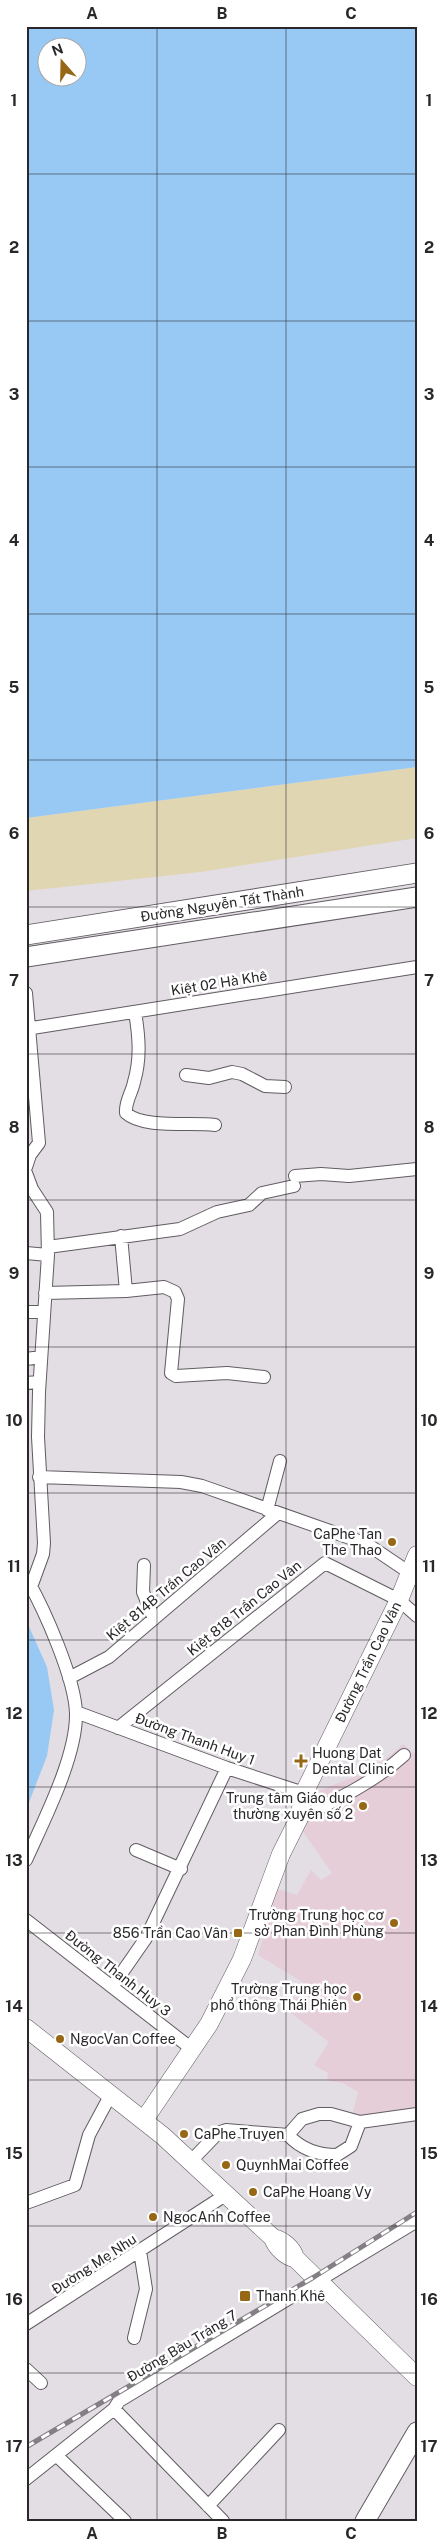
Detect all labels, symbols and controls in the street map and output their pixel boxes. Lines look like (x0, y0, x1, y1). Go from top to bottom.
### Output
text: A (86, 4, 98, 23)
text: B (217, 4, 228, 23)
text: C (345, 4, 357, 23)
north arrow (38, 38, 88, 88)
text: N (50, 40, 65, 59)
text: 1 (11, 91, 17, 110)
text: 1 (426, 91, 432, 110)
text: 2 (9, 238, 19, 257)
text: 2 (424, 238, 434, 257)
text: 3 (9, 385, 19, 404)
text: 3 (424, 385, 434, 404)
text: 4 (9, 531, 20, 550)
text: 4 (424, 531, 435, 550)
text: 5 (9, 678, 20, 697)
text: 5 (424, 678, 435, 697)
text: 6 (9, 824, 19, 843)
text: 6 (424, 824, 434, 843)
street label: Đường Nguyễn Tất Thành (139, 883, 305, 925)
street label: Kiệt 02 Hà Khê (170, 967, 268, 999)
text: 7 (9, 971, 19, 990)
text: 7 (424, 971, 434, 990)
text: 8 (9, 1118, 20, 1137)
text: 8 (424, 1118, 435, 1137)
text: 9 (9, 1264, 19, 1283)
text: 9 (424, 1264, 434, 1283)
text: 10 (5, 1411, 23, 1430)
text: 10 (420, 1411, 438, 1430)
place label: CaPhe Tan The Thao (313, 1526, 382, 1558)
street label: Kiệt 814B Trần Cao Vân (103, 1534, 229, 1644)
marker: CaPhe Tan The Thao (386, 1536, 398, 1548)
text: 11 (7, 1557, 21, 1576)
street label: Kiệt 818 Trần Cao Vân (184, 1557, 304, 1659)
text: 11 (422, 1557, 436, 1576)
street label: Đường Trần Cao Vân (332, 1599, 404, 1725)
text: 12 (5, 1704, 23, 1723)
text: 12 (420, 1704, 438, 1723)
street label: Đường Thanh Huy 1 (133, 1710, 257, 1768)
place label: Huong Dat Dental Clinic (312, 1745, 395, 1777)
marker: Huong Dat Dental Clinic (294, 1754, 308, 1768)
place label: Trung tâm Giáo dục thường xuyên số 2 (226, 1790, 353, 1822)
marker: Trung tâm Giáo dục thường xuyên số 2 (357, 1800, 369, 1812)
text: 13 (5, 1851, 23, 1870)
text: 13 (420, 1851, 438, 1870)
place label: Trường Trung học cơ sở Phan Đình Phùng (249, 1907, 385, 1939)
marker: Trường Trung học cơ sở Phan Đình Phùng (388, 1917, 400, 1929)
place label: 856 Trần Cao Vân (113, 1925, 228, 1941)
street label: Đường Thanh Huy 3 (62, 1927, 174, 2019)
marker: 856 Trần Cao Vân (232, 1927, 244, 1939)
place label: Trường Trung học phổ thông Thái Phiên (210, 1981, 347, 2013)
marker: Trường Trung học phổ thông Thái Phiên (351, 1991, 363, 2003)
text: 14 (5, 1997, 23, 2016)
text: 14 (420, 1997, 438, 2016)
place label: NgocVan Coffee (70, 2031, 176, 2047)
marker: NgocVan Coffee (54, 2033, 66, 2045)
place label: CaPhe Truyen (194, 2126, 284, 2142)
marker: CaPhe Truyen (178, 2128, 190, 2140)
text: 15 (5, 2144, 23, 2163)
text: 15 (420, 2144, 438, 2163)
place label: QuynhMai Coffee (236, 2157, 349, 2173)
marker: QuynhMai Coffee (220, 2159, 232, 2171)
place label: CaPhe Hoang Vy (263, 2184, 372, 2200)
marker: CaPhe Hoang Vy (247, 2186, 259, 2198)
place label: NgocAnh Coffee (163, 2209, 271, 2225)
marker: NgocAnh Coffee (147, 2211, 159, 2223)
street label: Đường Mẹ Nhu (49, 2231, 139, 2297)
place label: Thanh Khê (256, 2288, 325, 2304)
marker: Thanh Khê (238, 2289, 252, 2303)
text: 16 (5, 2290, 23, 2309)
text: 16 (420, 2290, 438, 2309)
street label: Đường Bàu Trảng 7 (124, 2307, 240, 2385)
text: 17 (6, 2437, 22, 2456)
text: 17 (421, 2437, 437, 2456)
text: A (86, 2524, 98, 2543)
text: B (217, 2524, 228, 2543)
text: C (345, 2524, 357, 2543)

